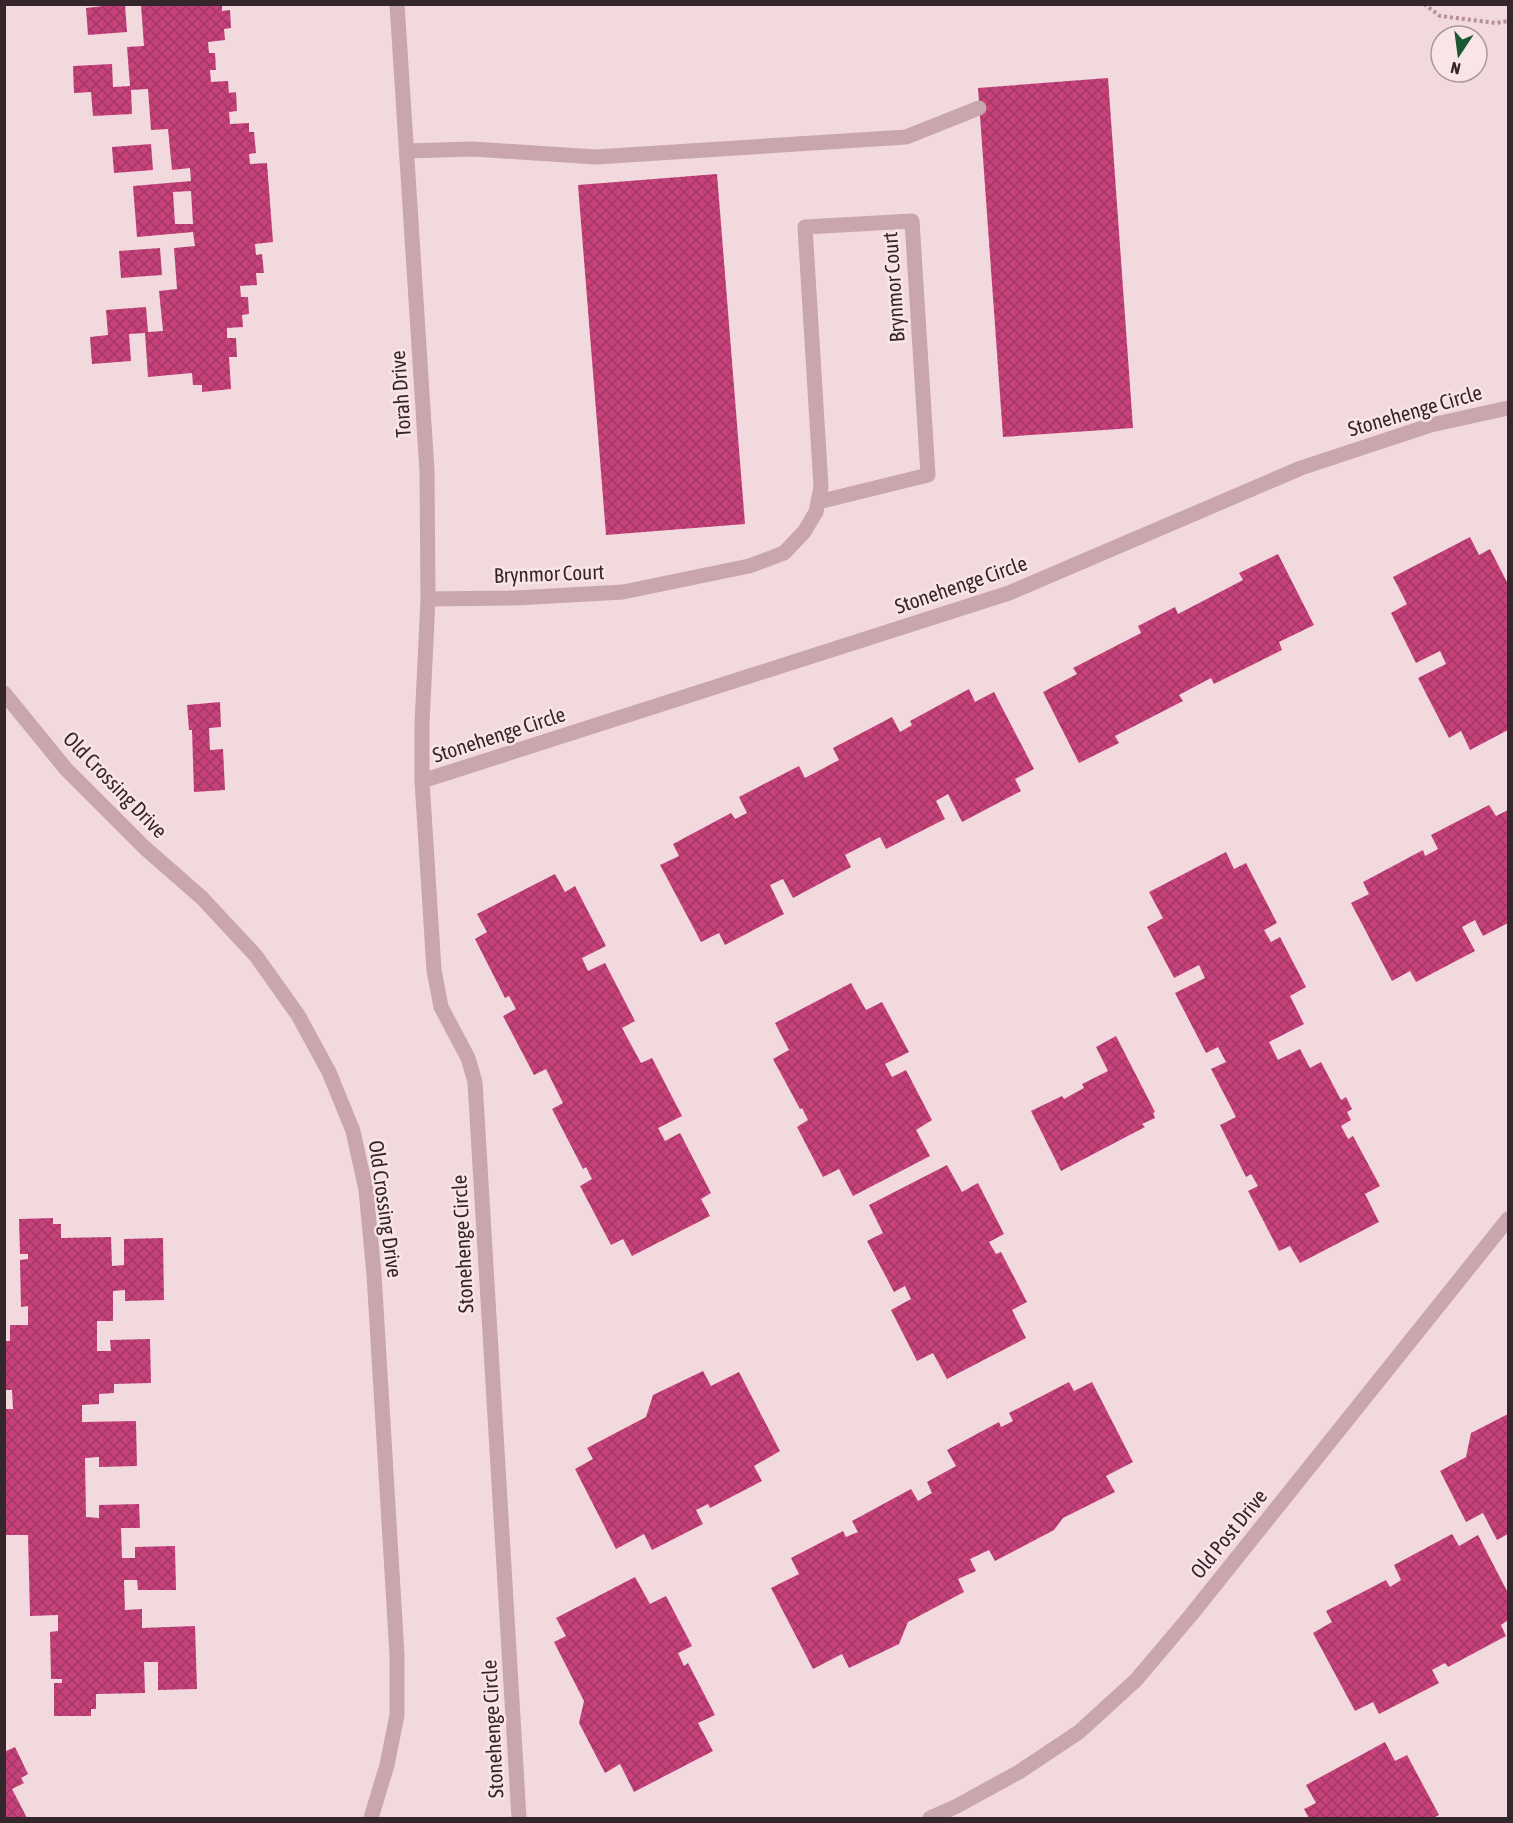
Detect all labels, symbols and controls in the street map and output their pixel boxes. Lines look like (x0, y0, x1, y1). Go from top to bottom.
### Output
north arrow (1429, 24, 1489, 84)
text: N (1449, 59, 1462, 78)
street label: Brynmor Court (877, 231, 909, 343)
street label: Torah Drive (385, 350, 415, 438)
street label: Stonehenge Circle (1345, 379, 1485, 441)
street label: Stonehenge Circle (891, 550, 1030, 618)
street label: Brynmor Court (493, 559, 605, 587)
street label: Stonehenge Circle (429, 701, 568, 767)
street label: Old Crossing Drive (59, 726, 172, 842)
street label: Old Crossing Drive (364, 1139, 408, 1279)
street label: Stonehenge Circle (446, 1174, 478, 1314)
street label: Old Post Drive (1185, 1484, 1271, 1583)
street label: Stonehenge Circle (476, 1659, 508, 1799)

